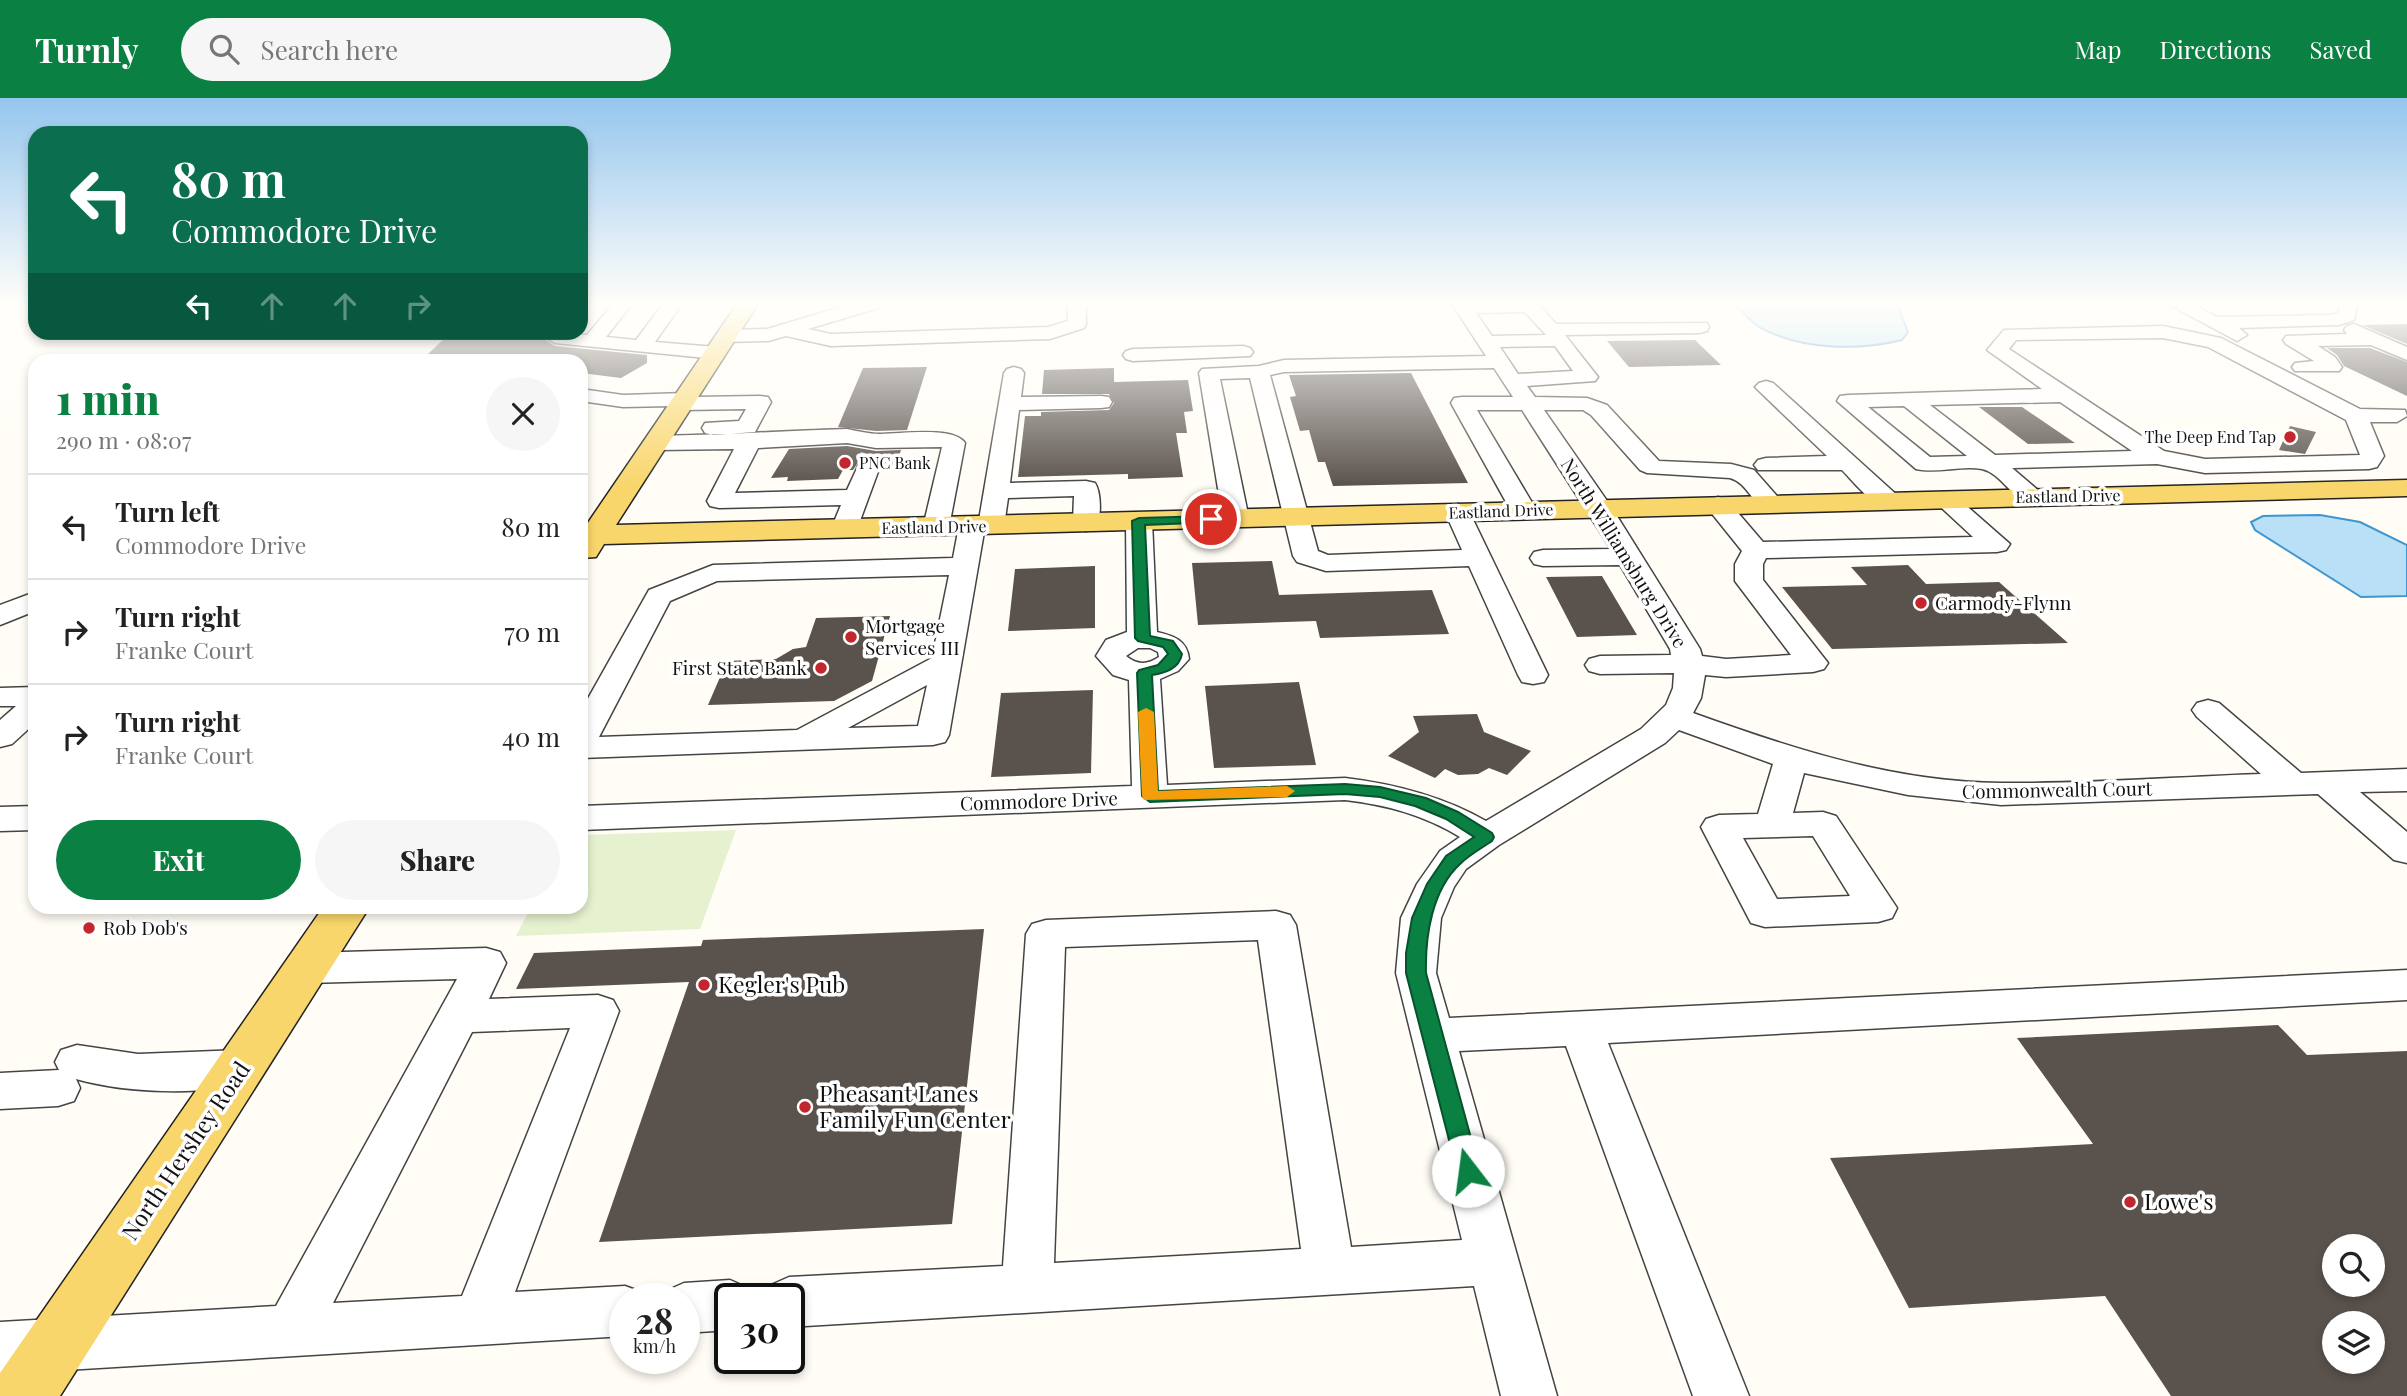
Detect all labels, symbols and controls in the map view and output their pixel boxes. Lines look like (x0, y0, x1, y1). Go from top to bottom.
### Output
search box (181, 18, 671, 81)
text: Turnly (35, 27, 139, 71)
icon: search (205, 30, 243, 68)
text: Search here (261, 32, 398, 67)
text: Map (2075, 33, 2121, 65)
text: Directions (2159, 33, 2272, 65)
text: Saved (2310, 33, 2372, 65)
text: 80 m (171, 145, 286, 210)
icon: left (56, 154, 147, 245)
text: Commodore Drive (171, 208, 437, 251)
icon: left (180, 287, 218, 325)
icon: ahead (253, 287, 291, 325)
icon: ahead (326, 287, 364, 325)
icon: right (399, 287, 437, 325)
text: 1 min (56, 370, 160, 426)
button: close (486, 377, 560, 451)
text: 290 m · 08:07 (56, 424, 191, 455)
place label: The Deep End Tap (2144, 426, 2276, 447)
marker: The Deep End Tap (2282, 429, 2298, 445)
place label: PNC Bank (859, 452, 931, 473)
street label: North Williamsburg Drive (1556, 453, 1694, 652)
marker: PNC Bank (837, 455, 853, 471)
street label: Eastland Drive (2015, 484, 2121, 507)
pin (1181, 489, 1241, 549)
text: Turn left (115, 494, 220, 529)
street label: Eastland Drive (1448, 498, 1554, 523)
icon: arrive (1192, 500, 1230, 538)
icon: left (56, 508, 94, 546)
text: 80 m (501, 509, 560, 544)
street label: Eastland Drive (881, 515, 987, 538)
text: Commodore Drive (115, 529, 306, 560)
place label: Carmody-Flynn (1935, 589, 2072, 615)
marker: Carmody-Flynn (1913, 595, 1929, 611)
text: Turn right (115, 599, 241, 634)
place label: Mortgage Services III (865, 612, 960, 660)
icon: right (56, 613, 94, 651)
text: 70 m (504, 614, 560, 649)
marker: Mortgage Services III (843, 629, 859, 645)
text: Franke Court (115, 634, 253, 665)
place label: First State Bank (672, 654, 808, 680)
marker: First State Bank (813, 660, 829, 676)
text: Turn right (115, 704, 241, 739)
icon: right (56, 718, 94, 756)
text: 40 m (502, 719, 560, 754)
text: Franke Court (115, 739, 253, 770)
street label: Commonwealth Court (1962, 774, 2153, 804)
street label: Commodore Drive (960, 784, 1118, 816)
button: Exit (56, 820, 301, 900)
button: Share (315, 820, 560, 900)
place label: Rob Dob's (103, 914, 188, 940)
marker: Rob Dob's (81, 920, 97, 936)
place label: Kegler's Pub (718, 968, 845, 999)
marker: Kegler's Pub (696, 977, 712, 993)
street label: North Hershey Road (113, 1055, 256, 1246)
place label: Pheasant Lanes Family Fun Center (819, 1077, 1011, 1134)
marker: Pheasant Lanes Family Fun Center (797, 1099, 813, 1115)
position arrow (1431, 1134, 1505, 1208)
place label: Lowe's (2144, 1185, 2213, 1216)
marker: Lowe's (2122, 1194, 2138, 1210)
map controls (2322, 1234, 2385, 1374)
button: search (2322, 1234, 2385, 1297)
speed limit sign: 30 (714, 1283, 805, 1374)
text: 28 (636, 1296, 673, 1343)
button: layers (2322, 1311, 2385, 1374)
text: km/h (633, 1334, 676, 1358)

